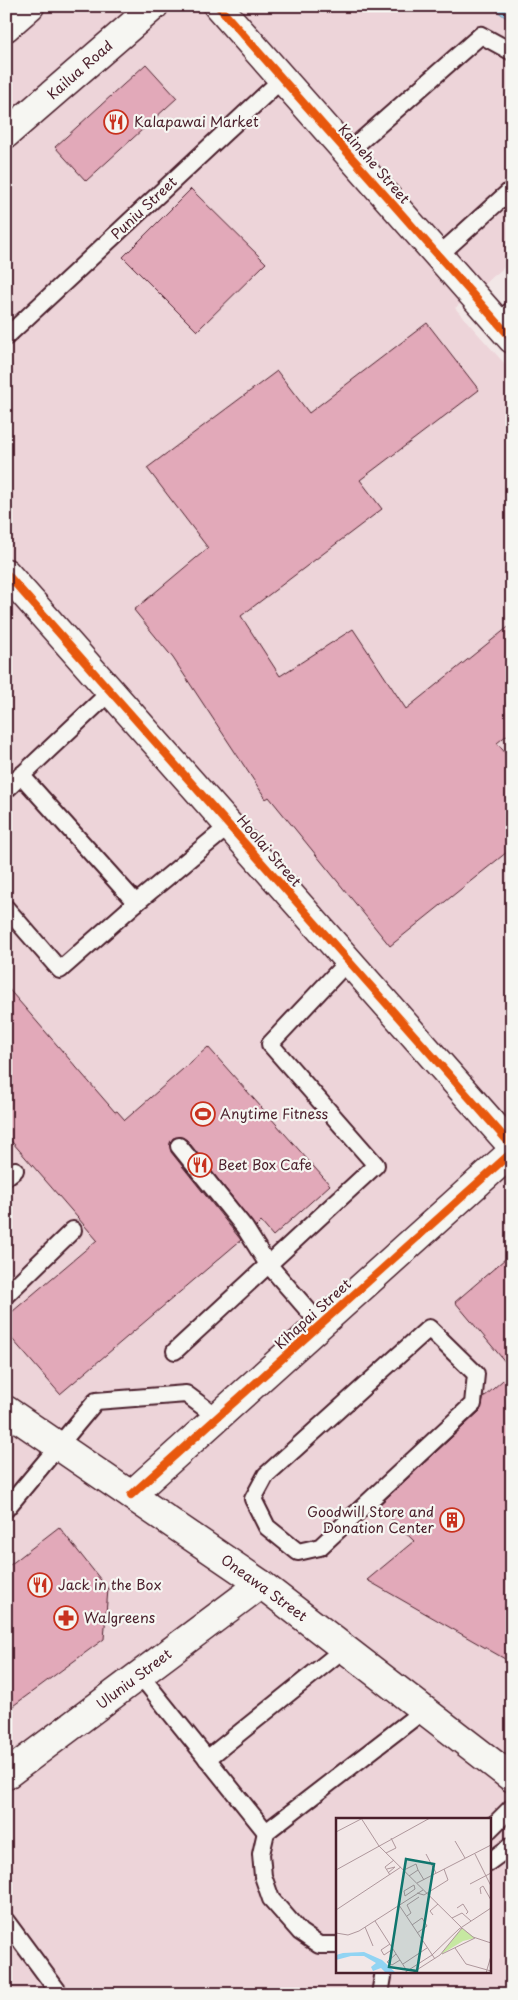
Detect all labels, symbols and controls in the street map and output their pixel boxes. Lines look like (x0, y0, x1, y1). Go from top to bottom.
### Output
street label: Kailua Road (42, 35, 117, 104)
restaurant icon: Kalapawai Market (103, 109, 129, 135)
place label: Kalapawai Market (134, 111, 259, 132)
street label: Kainehe Street (334, 119, 415, 208)
street label: Puniu Street (106, 171, 182, 244)
street label: Hoolai Street (232, 810, 307, 891)
sports icon: Anytime Fitness (190, 1101, 216, 1127)
place label: Anytime Fitness (220, 1103, 329, 1124)
restaurant icon: Beet Box Cafe (187, 1152, 213, 1178)
place label: Beet Box Cafe (218, 1154, 312, 1175)
street label: Kihapai Street (270, 1273, 356, 1354)
place label: Goodwill Store and Donation Center (307, 1501, 434, 1538)
building icon: Goodwill Store and Donation Center (439, 1507, 465, 1533)
street label: Oneawa Street (217, 1549, 312, 1626)
restaurant icon: Jack in the Box (27, 1572, 53, 1598)
place label: Jack in the Box (58, 1574, 162, 1595)
pharmacy icon: Walgreens (53, 1605, 79, 1631)
place label: Walgreens (84, 1607, 155, 1628)
street label: Uluniu Street (92, 1643, 176, 1714)
inset map (336, 1818, 490, 1972)

